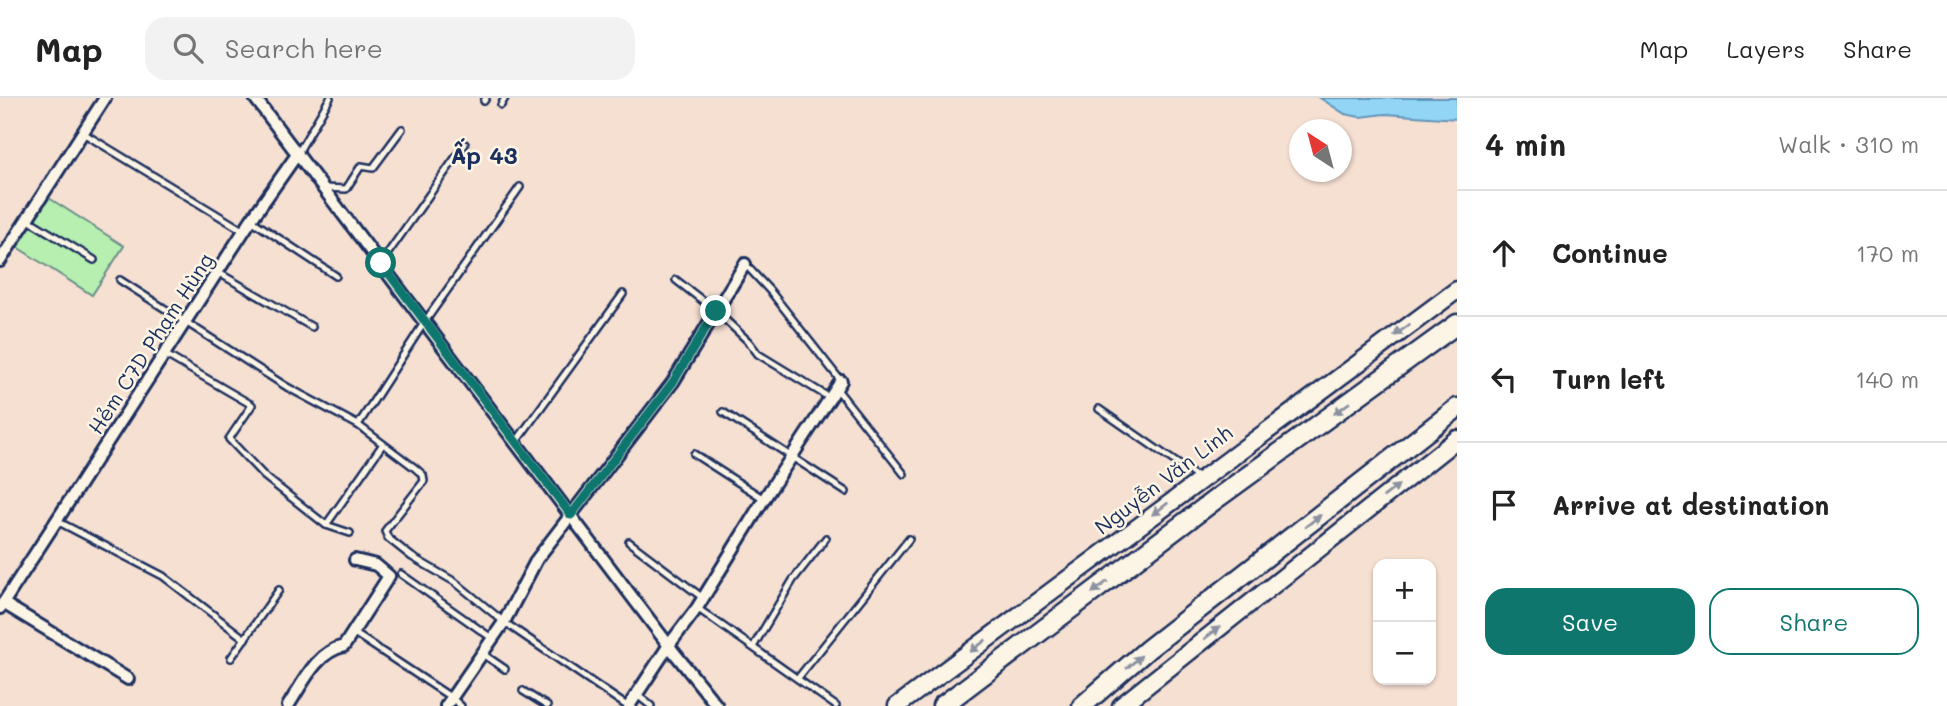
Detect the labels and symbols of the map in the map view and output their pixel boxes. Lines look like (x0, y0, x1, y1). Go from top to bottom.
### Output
north arrow (1289, 119, 1352, 182)
district label: Ấp 43 (450, 138, 518, 170)
street label: Hẻm C7D Phạm Hùng (81, 247, 219, 439)
route start (365, 247, 396, 278)
route end (700, 295, 731, 326)
one-way arrow (1393, 323, 1411, 337)
one-way arrow (1333, 400, 1351, 414)
street label: Nguyễn Văn Linh (1089, 418, 1237, 540)
one-way arrow (1381, 484, 1399, 499)
one-way arrow (1151, 502, 1169, 516)
one-way arrow (1304, 514, 1321, 529)
one-way arrow (1092, 579, 1110, 594)
one-way arrow (1203, 625, 1221, 640)
one-way arrow (969, 638, 987, 652)
one-way arrow (1125, 654, 1143, 670)

